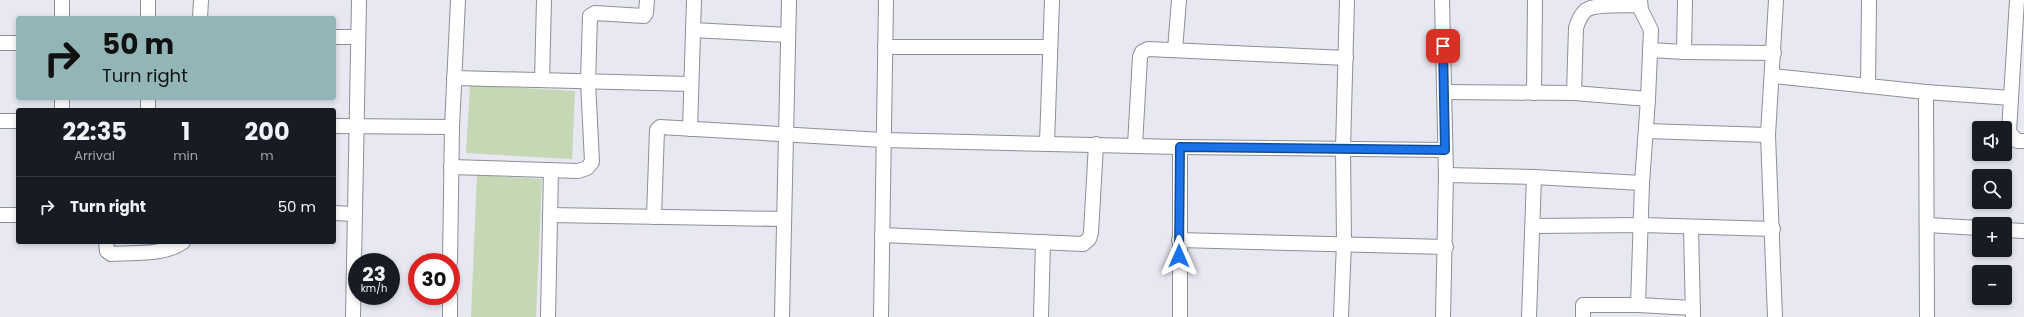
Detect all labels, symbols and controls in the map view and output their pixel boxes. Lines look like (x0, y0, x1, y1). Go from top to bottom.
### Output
text: 50 m (102, 25, 174, 64)
pin (1426, 29, 1460, 63)
icon: right (36, 32, 88, 84)
icon: arrive (1432, 35, 1454, 57)
text: Turn right (102, 63, 188, 88)
text: 22:35 (62, 115, 127, 148)
text: 1 (181, 115, 190, 148)
text: 200 (245, 115, 290, 148)
map controls (1972, 121, 2012, 305)
button: sound (1972, 121, 2012, 161)
text: Arrival (74, 146, 115, 165)
text: min (173, 146, 198, 165)
text: m (260, 146, 274, 165)
button: search (1972, 169, 2012, 209)
icon: right (36, 196, 58, 218)
text: Turn right (70, 196, 146, 217)
text: 50 m (278, 196, 316, 217)
button: + (1972, 217, 2012, 257)
position arrow (1158, 235, 1200, 277)
speed limit sign: 30 (408, 253, 460, 305)
text: 23 (362, 260, 386, 288)
button: − (1972, 265, 2012, 305)
text: km/h (361, 281, 387, 296)

